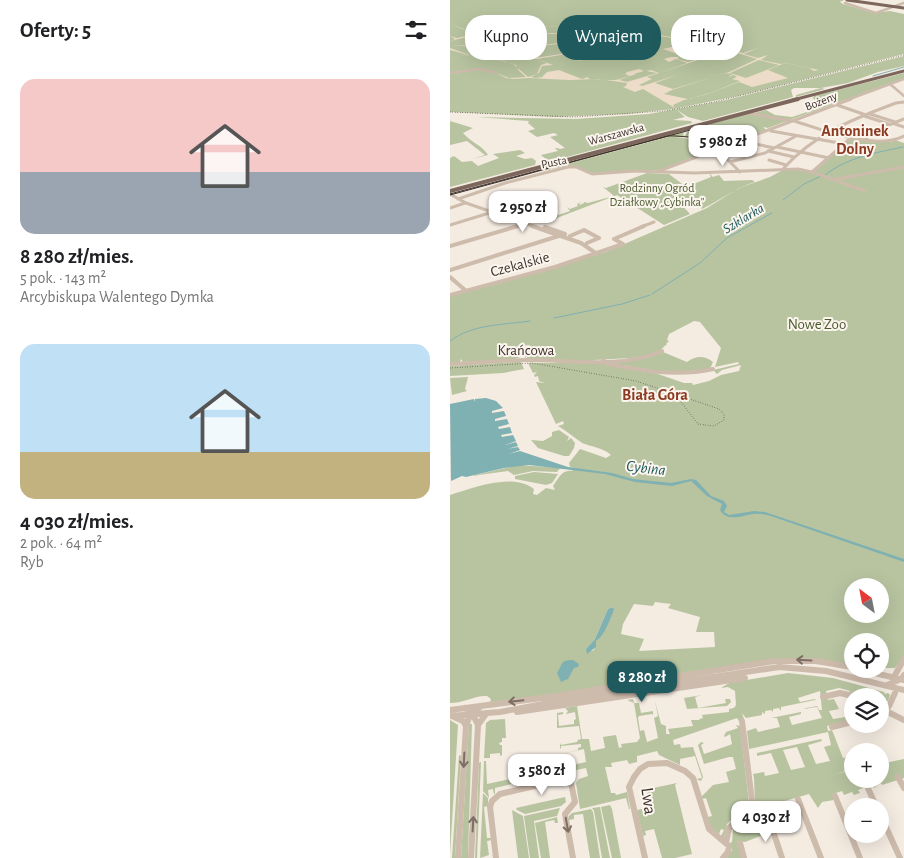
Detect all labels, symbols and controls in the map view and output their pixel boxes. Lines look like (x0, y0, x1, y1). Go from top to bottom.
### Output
chip: Kupno (465, 15, 547, 60)
chip: Wynajem (557, 15, 661, 60)
chip: Filtry (671, 15, 743, 60)
icon: filters (402, 16, 430, 44)
text: Oferty: 5 (20, 20, 91, 41)
street label: Bożeny (803, 89, 839, 114)
icon: home (180, 111, 270, 201)
street label: Warszawska (587, 121, 646, 147)
district label: Antoninek Dolny (821, 123, 889, 158)
pin: 5 980 zł (671, 124, 775, 167)
text: 5 980 zł (699, 133, 747, 149)
street label: Pusta (540, 154, 568, 170)
park label: Rodzinny Ogród Działkowy „Cybinka” (610, 182, 705, 209)
pin: 2 950 zł (471, 190, 575, 233)
text: 2 950 zł (500, 199, 546, 215)
water label: Szklarka (721, 201, 766, 236)
text: 8 280 zł/mies. (20, 246, 134, 267)
street label: Czekalskie (489, 249, 551, 280)
text: 5 pok. · 143 m² (20, 270, 106, 286)
text: Arcybiskupa Walentego Dymka (20, 289, 214, 305)
park label: Nowe Zoo (788, 317, 846, 332)
street label: Krańcowa (497, 343, 555, 358)
icon: home (180, 376, 270, 466)
district label: Biała Góra (622, 387, 688, 403)
water label: Cybina (625, 458, 666, 478)
text: 4 030 zł/mies. (20, 511, 134, 532)
text: 2 pok. · 64 m² (20, 535, 102, 551)
text: Ryb (20, 554, 44, 570)
north arrow (844, 578, 889, 622)
map controls (844, 578, 889, 843)
button: locate (844, 633, 889, 678)
one-way arrow (797, 655, 813, 665)
pin: 8 280 zł (590, 660, 694, 703)
text: 8 280 zł (618, 669, 666, 685)
button: layers (844, 688, 889, 733)
one-way arrow (508, 696, 524, 706)
button: + (844, 743, 889, 788)
one-way arrow (459, 752, 468, 768)
pin: 3 580 zł (490, 754, 594, 796)
text: 3 580 zł (519, 762, 565, 778)
street label: Lwa (637, 786, 659, 816)
button: − (844, 798, 889, 843)
pin: 4 030 zł (714, 800, 818, 843)
text: 4 030 zł (742, 809, 790, 825)
one-way arrow (468, 817, 478, 833)
one-way arrow (563, 817, 573, 833)

